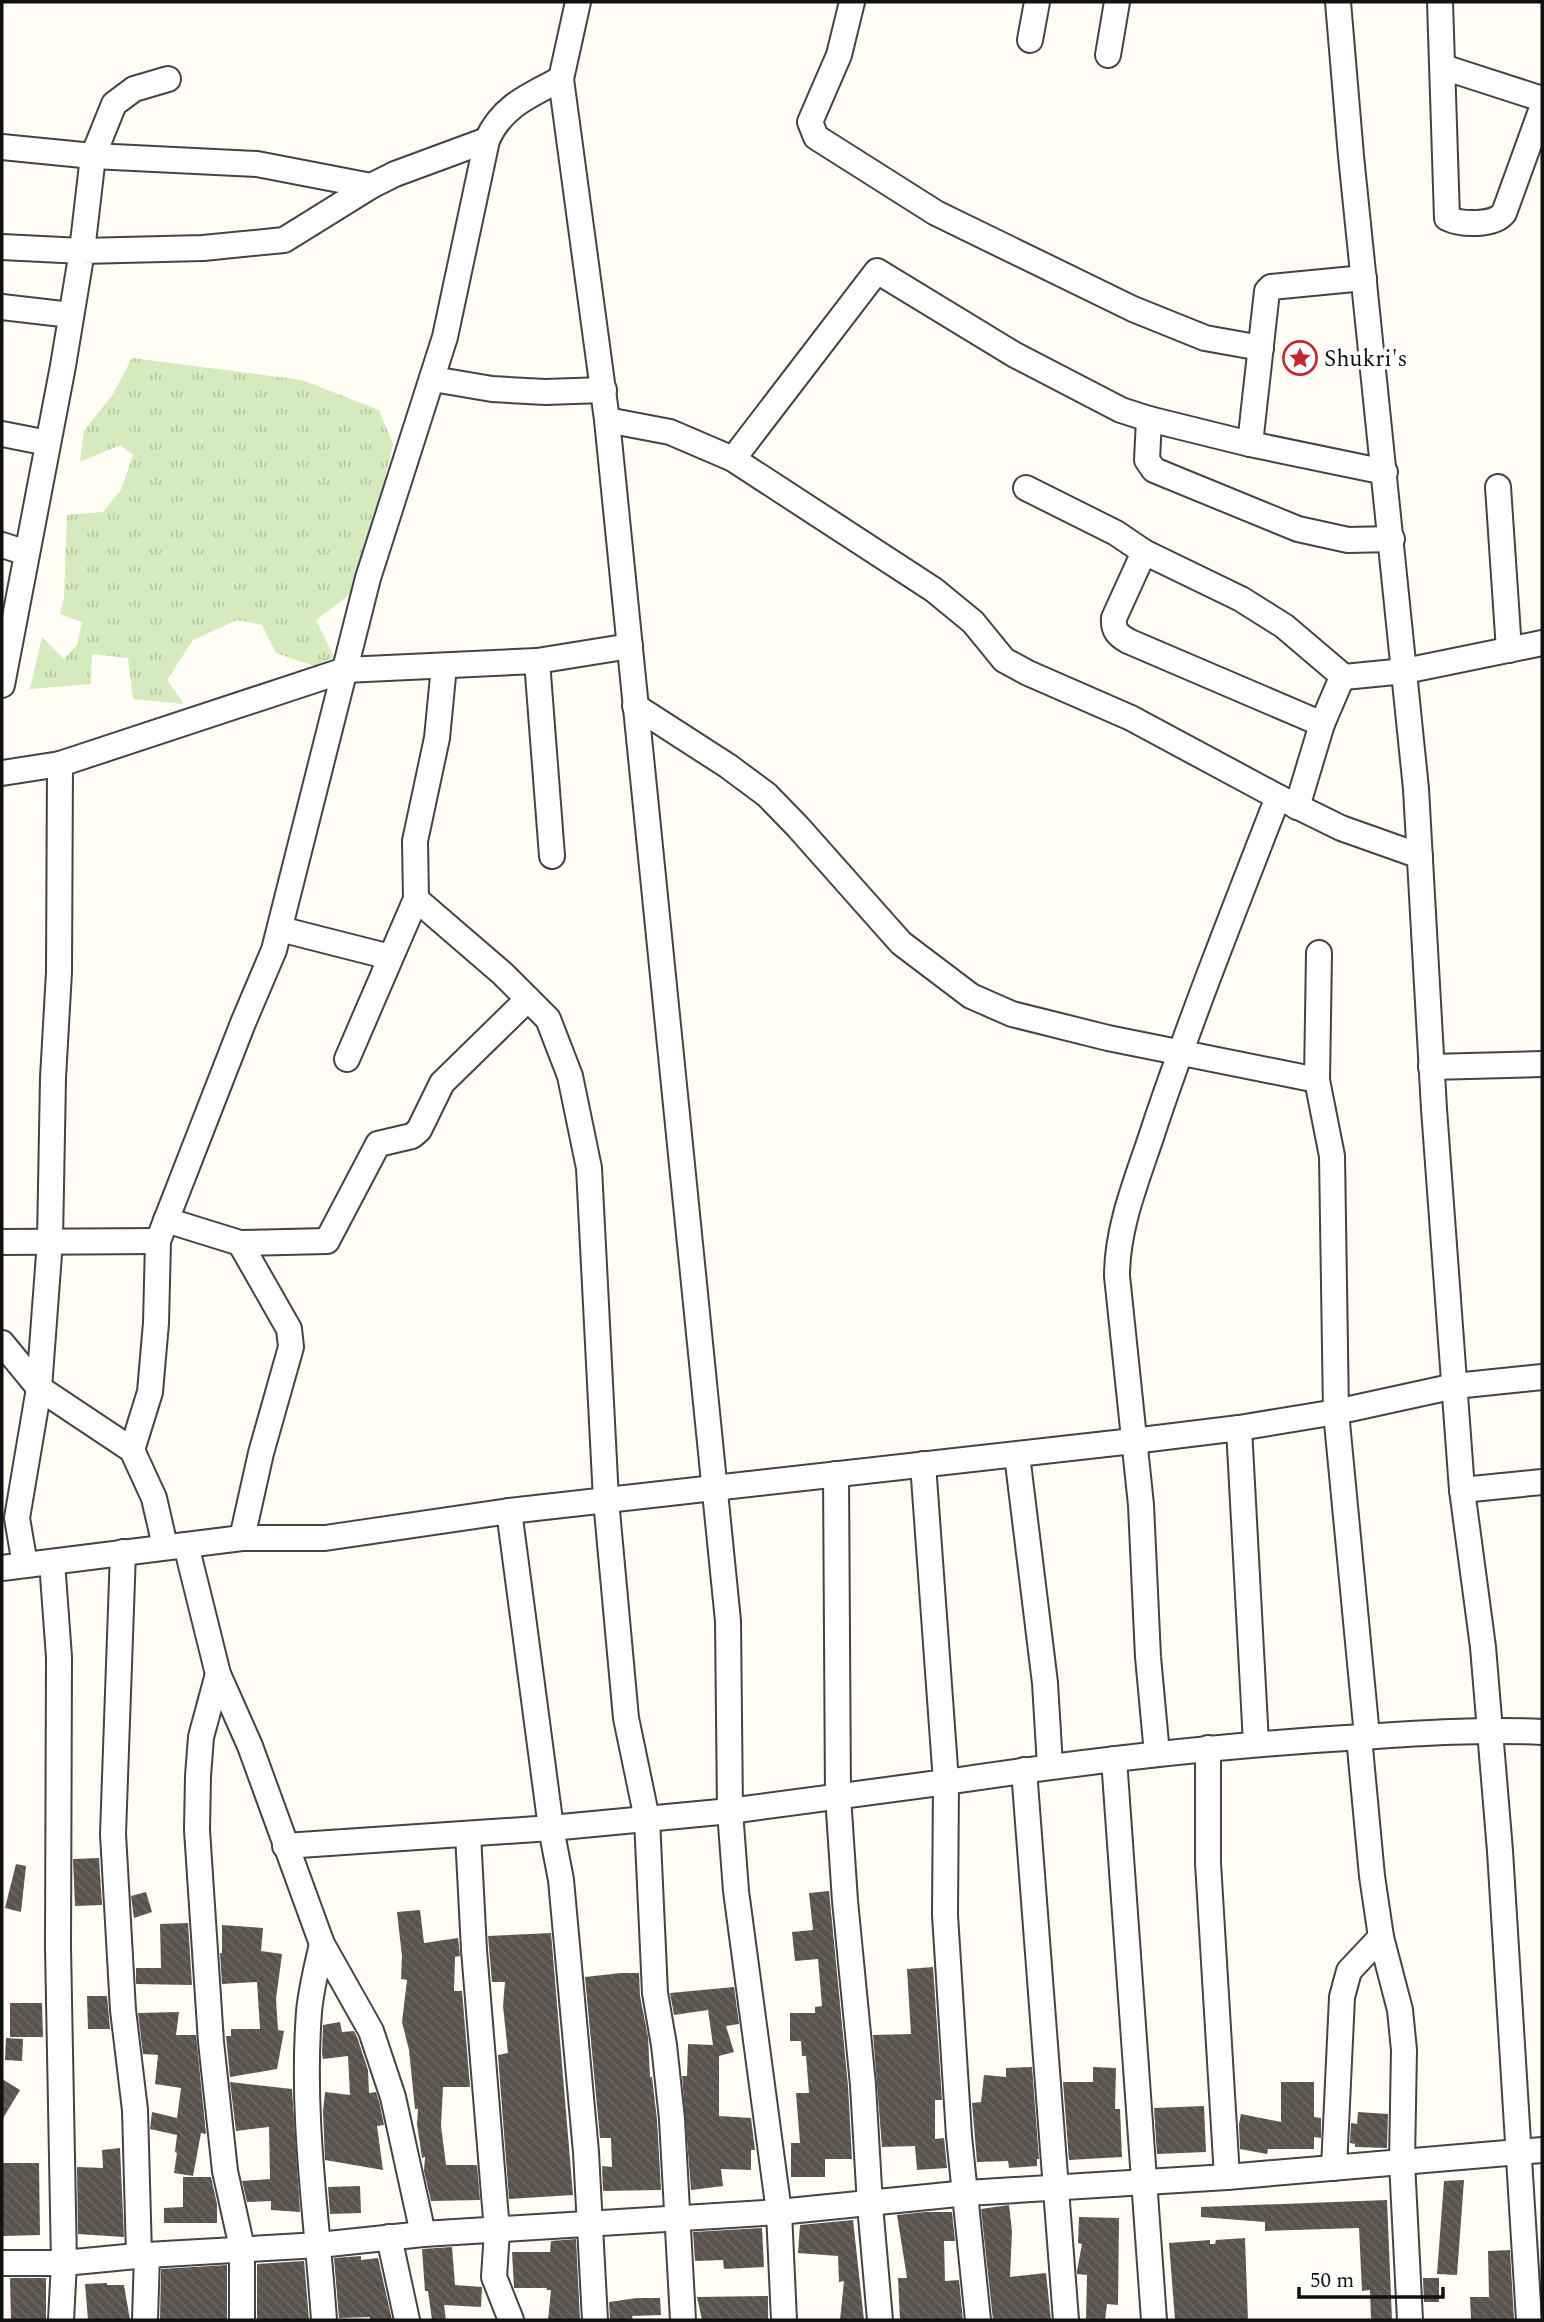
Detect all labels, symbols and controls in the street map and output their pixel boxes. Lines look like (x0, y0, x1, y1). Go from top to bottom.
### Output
place icon: Shukri's (1281, 339, 1319, 377)
place label: Shukri's (1324, 342, 1407, 377)
scale bar (1299, 2256, 1442, 2300)
text: 50 m (1310, 2265, 1354, 2297)

